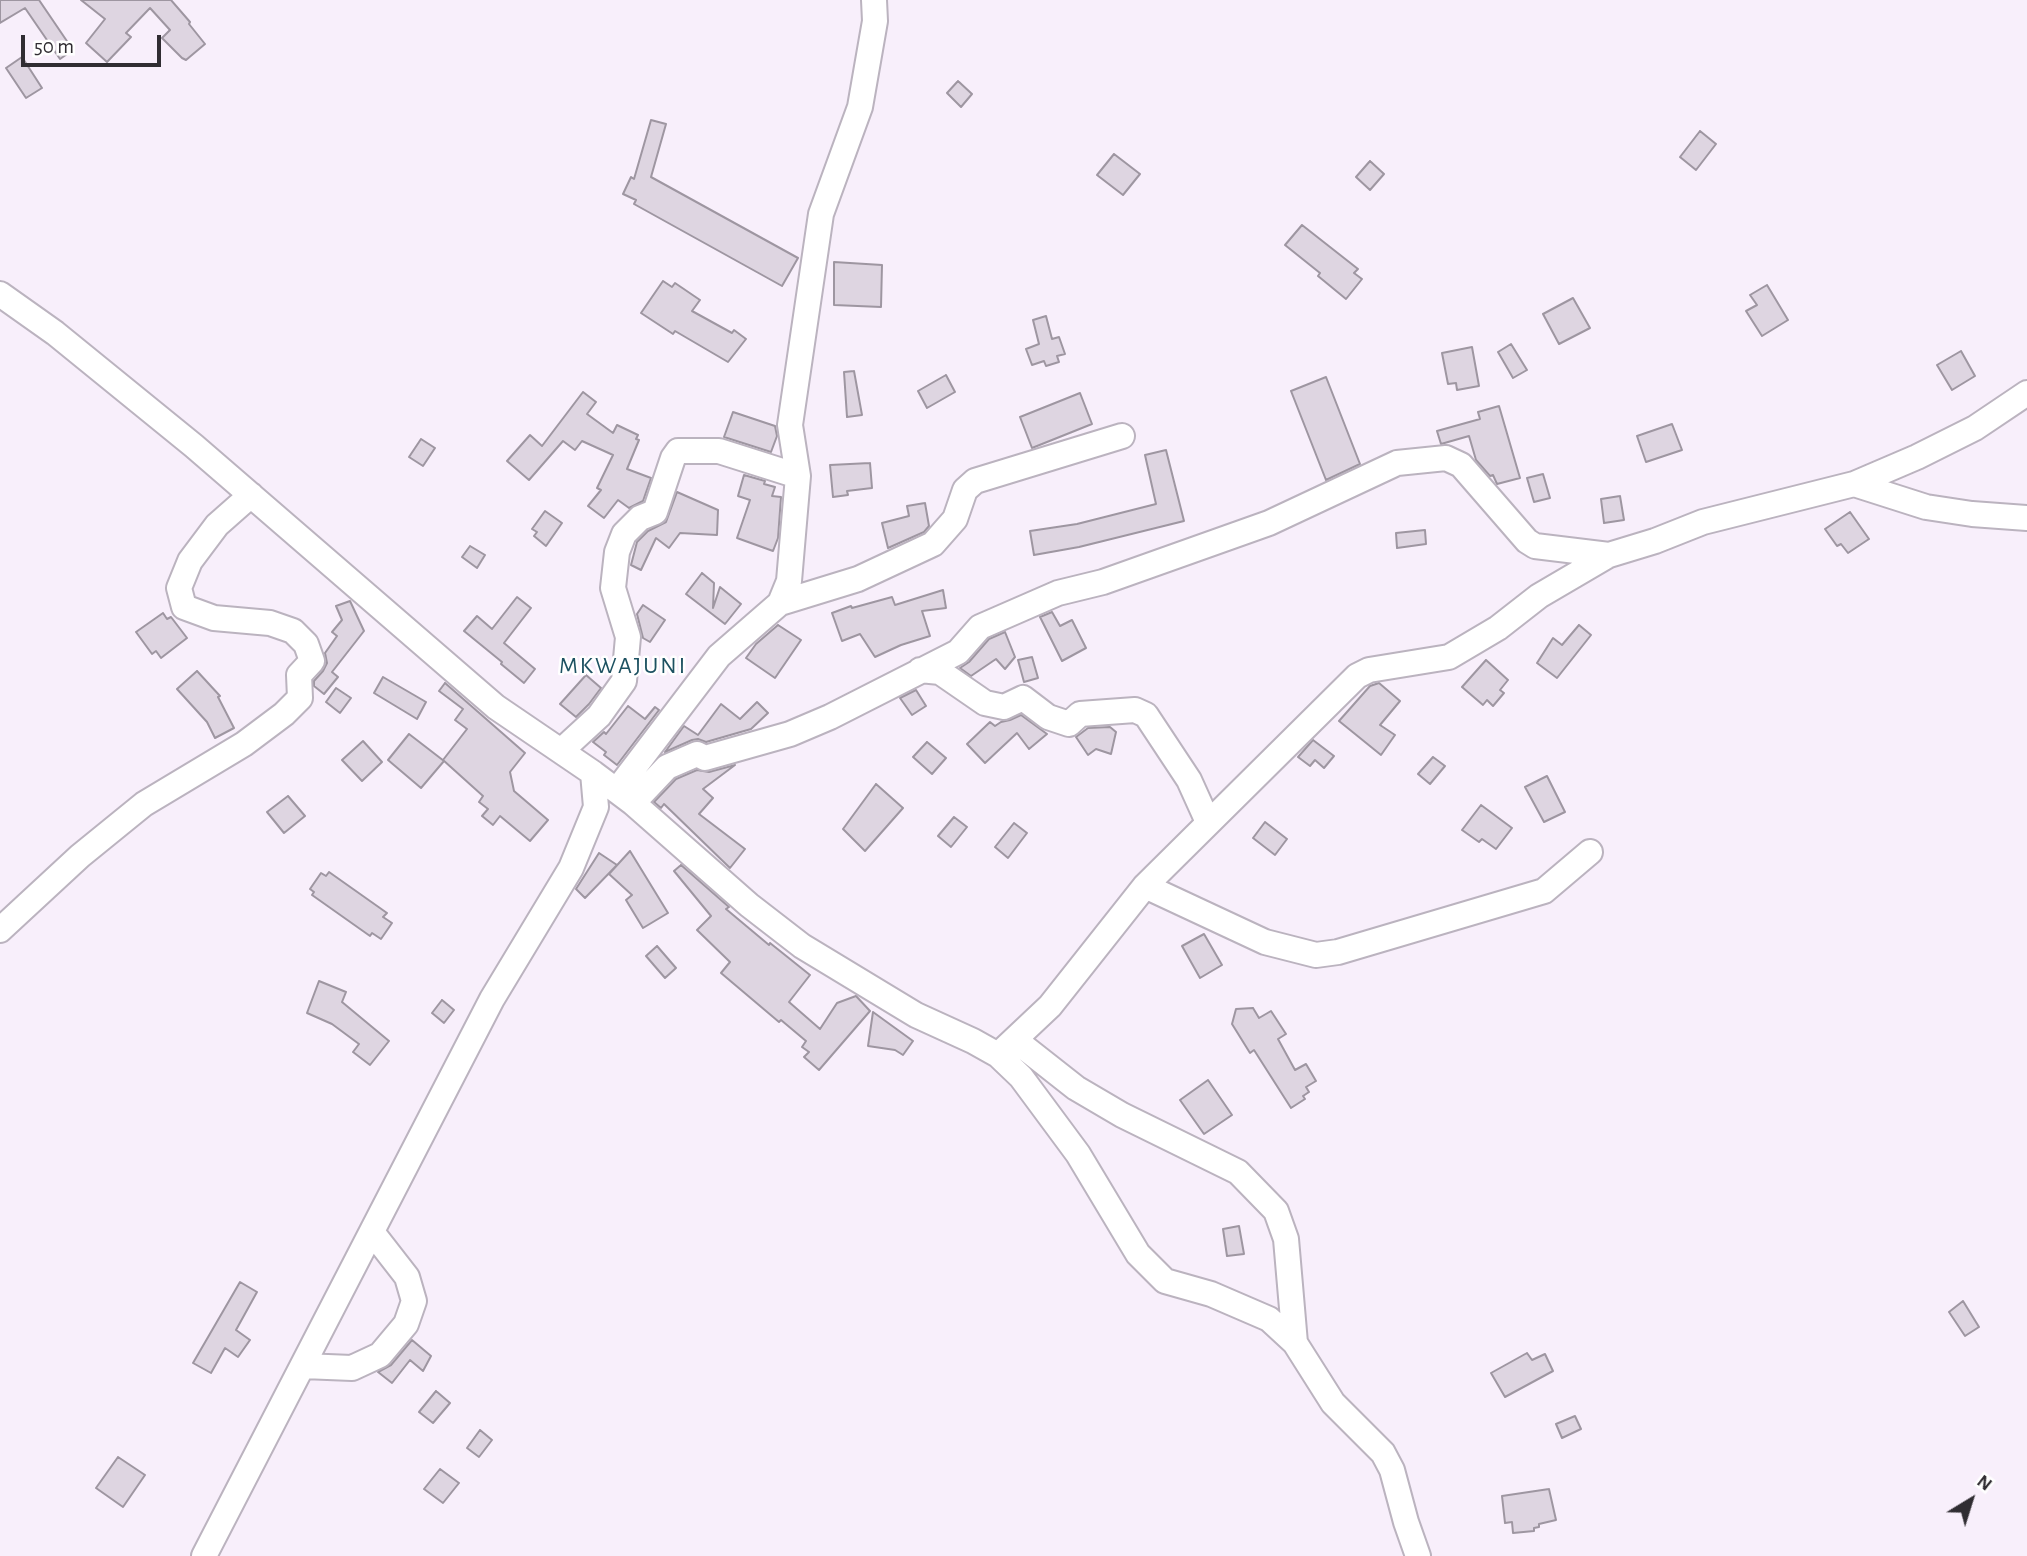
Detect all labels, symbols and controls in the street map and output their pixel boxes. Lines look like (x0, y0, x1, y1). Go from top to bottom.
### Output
scale bar (24, 21, 164, 65)
text: 50 m (34, 36, 74, 57)
district label: MKWAJUNI (560, 652, 686, 680)
north arrow (1936, 1465, 2006, 1535)
text: N (1973, 1472, 1995, 1495)

